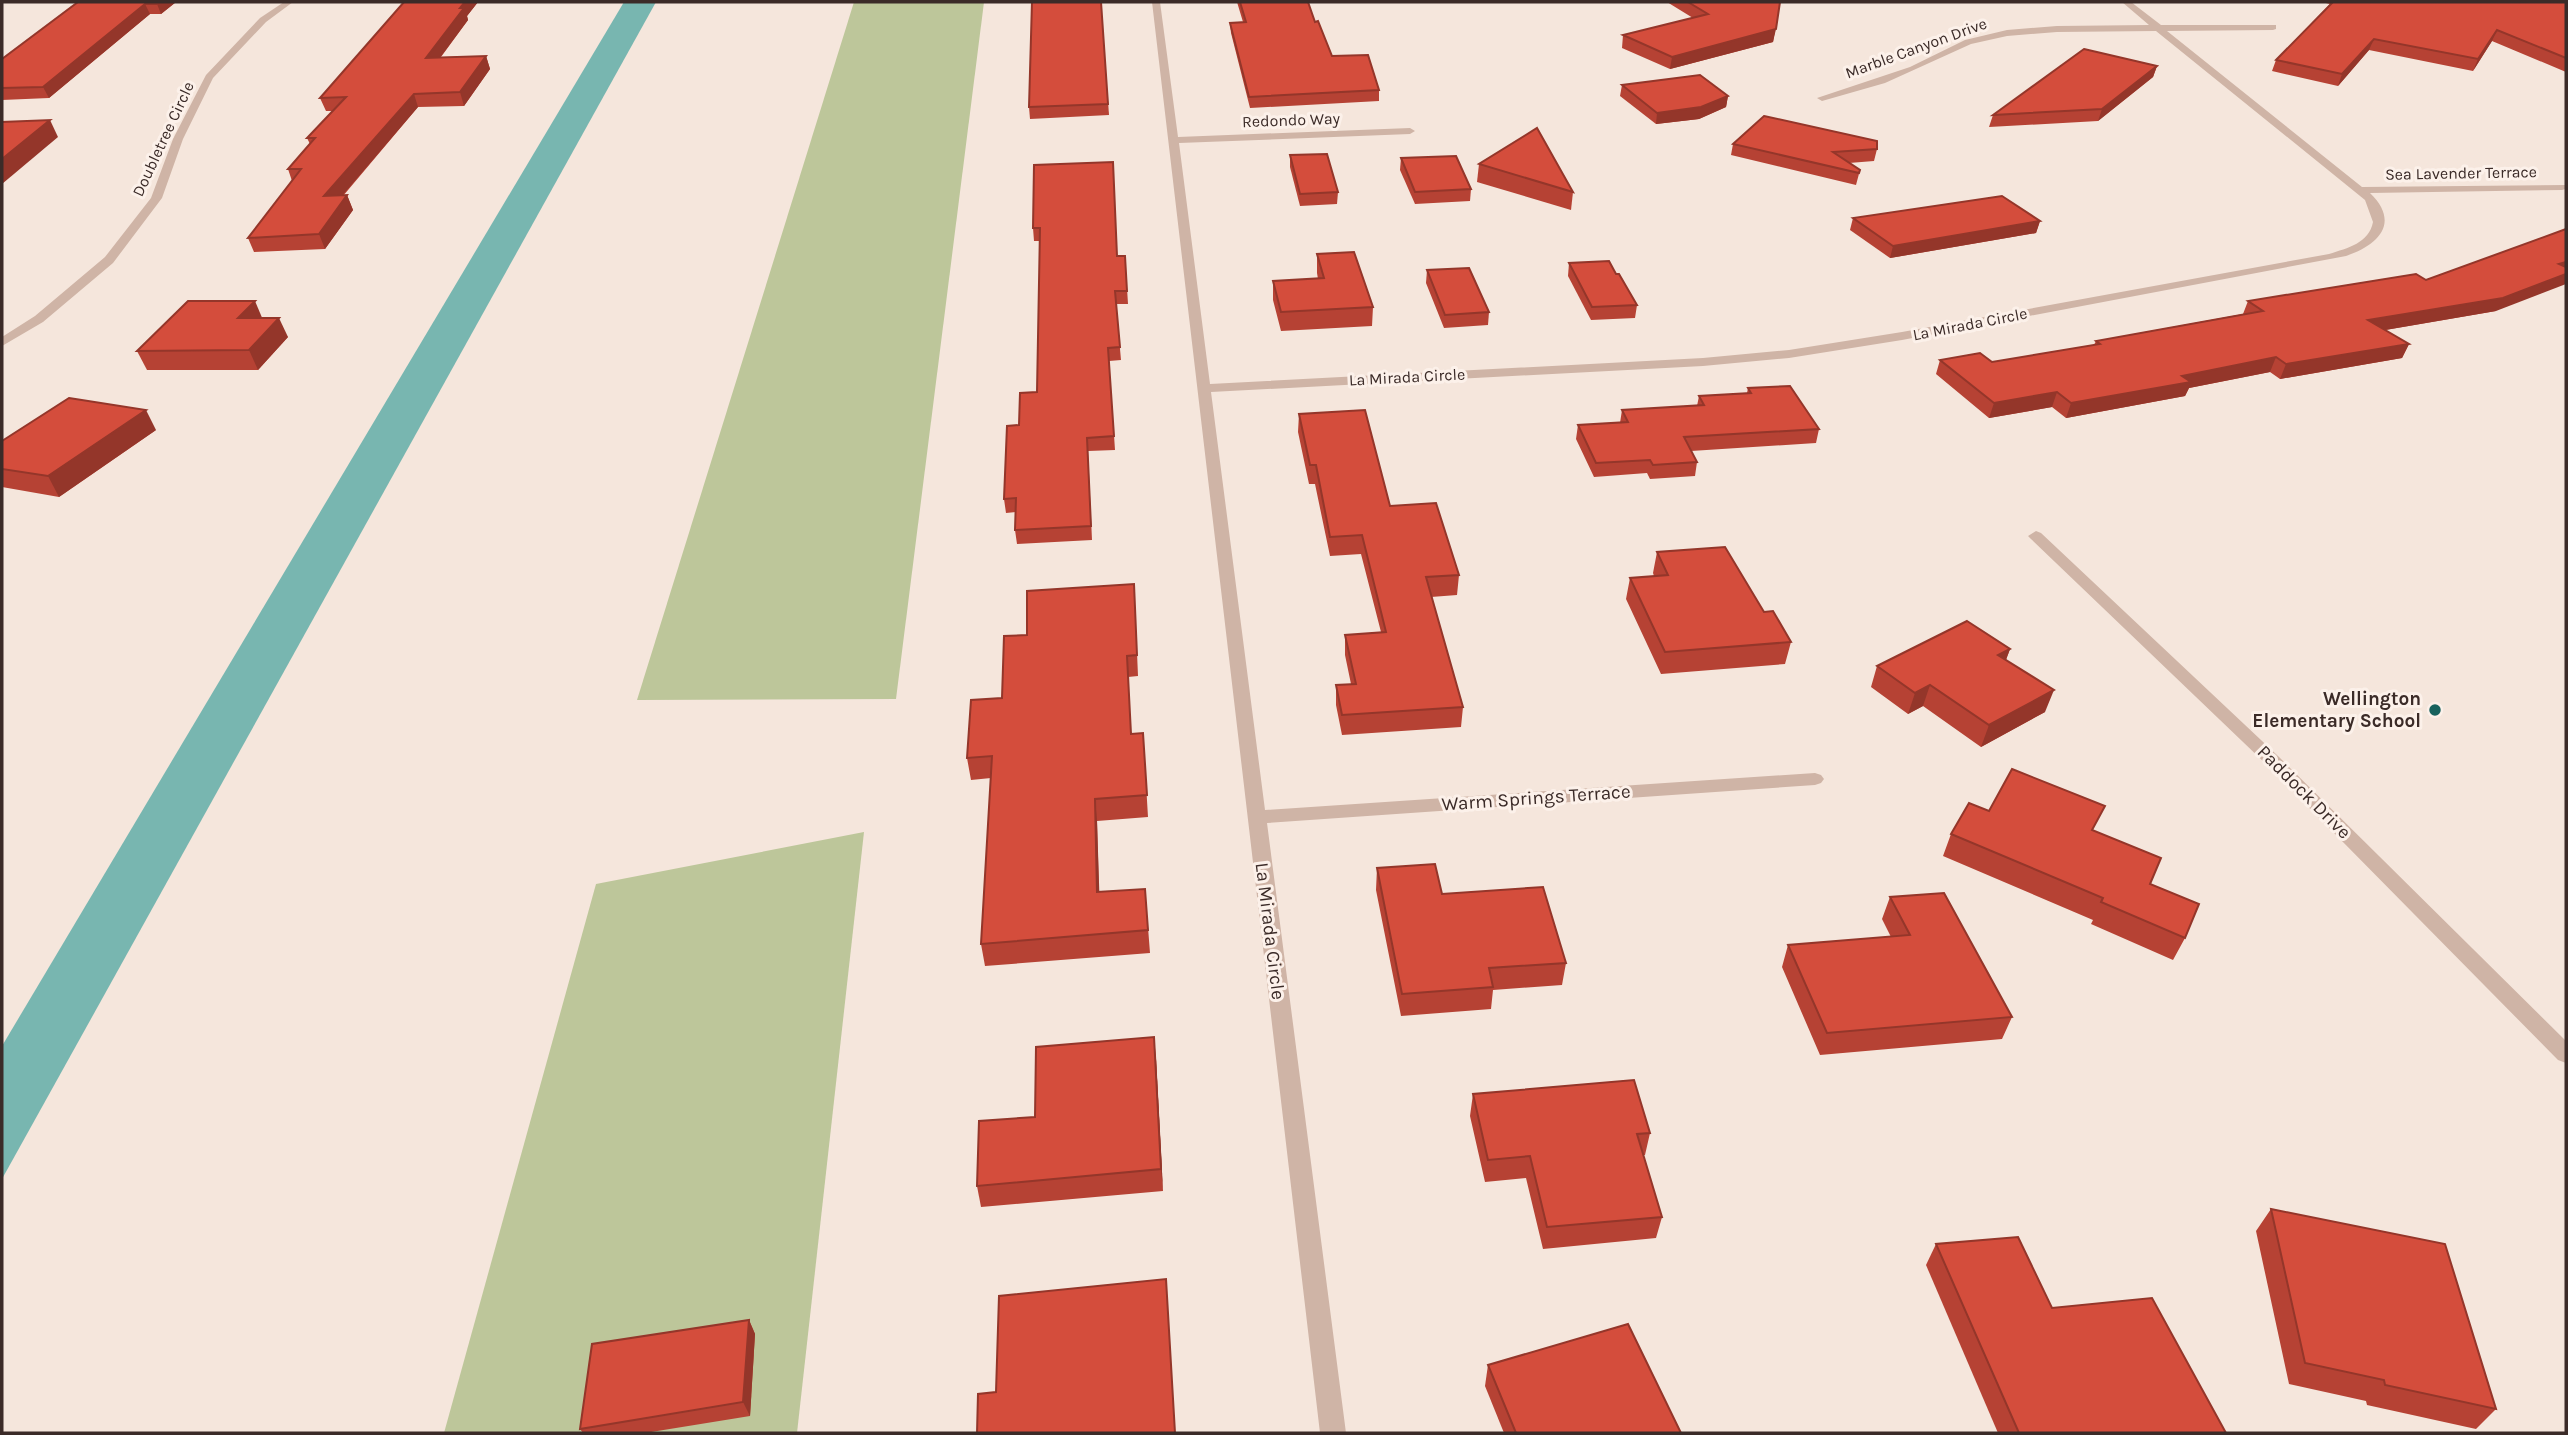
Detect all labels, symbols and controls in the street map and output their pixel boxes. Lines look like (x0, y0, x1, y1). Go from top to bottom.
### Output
street label: Marble Canyon Drive (1843, 14, 1989, 82)
street label: Doubletree Circle (128, 79, 198, 199)
street label: Redondo Way (1242, 109, 1341, 131)
street label: Sea Lavender Terrace (2385, 162, 2537, 184)
street label: La Mirada Circle (1911, 304, 2029, 344)
street label: La Mirada Circle (1348, 364, 1466, 390)
place label: Wellington Elementary School (2252, 688, 2421, 732)
marker: Wellington Elementary School (2427, 702, 2443, 718)
street label: Paddock Drive (2253, 741, 2355, 843)
street label: Warm Springs Terrace (1441, 780, 1631, 816)
street label: La Mirada Circle (1251, 861, 1289, 1001)

